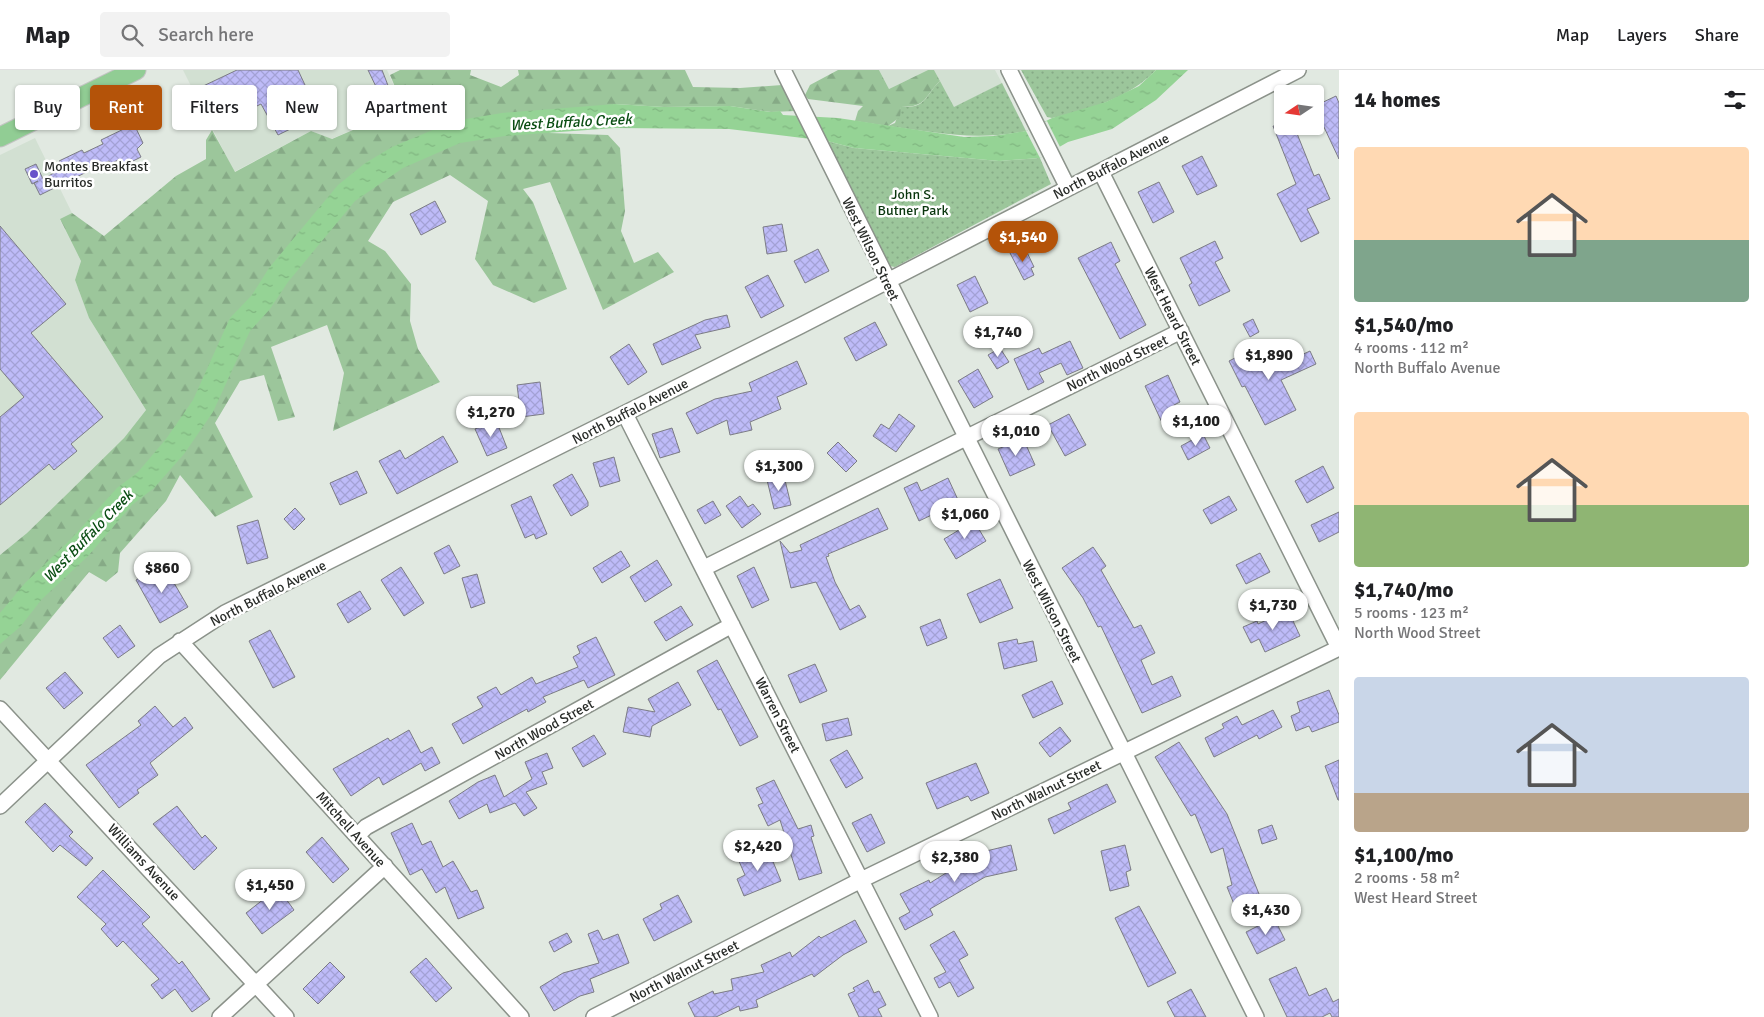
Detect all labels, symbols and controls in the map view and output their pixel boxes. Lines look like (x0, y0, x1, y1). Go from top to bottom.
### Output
search box (100, 12, 450, 57)
text: Map (25, 20, 70, 50)
icon: search (118, 21, 146, 49)
text: Search here (158, 23, 254, 47)
text: Map (1556, 24, 1589, 46)
text: Layers (1617, 24, 1667, 46)
text: Share (1695, 24, 1739, 46)
chip: Buy (15, 85, 80, 130)
chip: Rent (90, 85, 162, 130)
chip: Filters (172, 85, 257, 130)
chip: New (267, 85, 337, 130)
chip: Apartment (347, 85, 465, 130)
north arrow (1274, 85, 1324, 135)
map controls (1274, 85, 1324, 135)
icon: filters (1721, 86, 1749, 114)
text: 14 homes (1354, 87, 1440, 113)
water label: West Buffalo Creek (510, 110, 634, 134)
street label: North Buffalo Avenue (1050, 130, 1172, 203)
place label: Montes Breakfast Burritos (44, 158, 148, 191)
marker: Montes Breakfast Burritos (28, 168, 40, 180)
icon: home (1507, 180, 1597, 270)
park label: John S. Butner Park (878, 186, 948, 219)
street label: West Wilson Street (838, 195, 903, 304)
pin: $1,540 (982, 220, 1064, 263)
text: $1,540 (999, 227, 1047, 247)
street label: West Heard Street (1140, 264, 1205, 368)
text: $1,540/mo (1354, 312, 1453, 338)
pin: $1,740 (957, 316, 1039, 358)
text: $1,740 (974, 322, 1022, 342)
street label: North Wood Street (1064, 331, 1171, 395)
pin: $1,890 (1228, 338, 1310, 381)
text: 4 rooms · 112 m² (1354, 338, 1469, 358)
text: $1,890 (1245, 345, 1293, 365)
text: North Buffalo Avenue (1354, 358, 1500, 378)
street label: North Buffalo Avenue (569, 375, 691, 448)
pin: $1,270 (450, 396, 532, 438)
text: $1,270 (467, 402, 515, 422)
pin: $1,100 (1155, 404, 1237, 447)
text: $1,100 (1172, 411, 1220, 431)
pin: $1,010 (975, 414, 1057, 457)
text: $1,010 (992, 421, 1040, 441)
icon: home (1507, 445, 1597, 535)
pin: $1,300 (738, 450, 820, 492)
text: $1,300 (755, 456, 803, 476)
water label: West Buffalo Creek (39, 485, 138, 586)
pin: $1,060 (924, 498, 1006, 540)
text: $1,060 (941, 504, 989, 524)
pin: $860 (132, 552, 192, 594)
street label: North Buffalo Avenue (207, 557, 329, 630)
street label: West Wilson Street (1018, 557, 1085, 665)
text: $860 (145, 558, 179, 578)
text: $1,740/mo (1354, 577, 1453, 603)
pin: $1,730 (1232, 588, 1314, 631)
text: $1,730 (1249, 595, 1297, 615)
text: 5 rooms · 123 m² (1354, 603, 1469, 623)
text: North Wood Street (1354, 623, 1481, 643)
street label: Warren Street (751, 675, 804, 756)
street label: North Wood Street (492, 695, 597, 764)
icon: home (1507, 710, 1597, 800)
street label: North Walnut Street (988, 756, 1104, 824)
street label: Mitchell Avenue (312, 788, 389, 871)
street label: Williams Avenue (104, 820, 184, 904)
pin: $2,420 (717, 830, 799, 872)
text: $2,420 (734, 836, 782, 856)
pin: $2,380 (914, 840, 996, 883)
text: $1,100/mo (1354, 842, 1453, 868)
text: $2,380 (931, 847, 979, 867)
pin: $1,450 (229, 868, 311, 911)
text: 2 rooms · 58 m² (1354, 868, 1460, 888)
text: $1,450 (246, 875, 294, 895)
text: West Heard Street (1354, 888, 1477, 908)
pin: $1,430 (1225, 894, 1307, 936)
text: $1,430 (1242, 900, 1290, 920)
street label: North Walnut Street (627, 937, 742, 1006)

